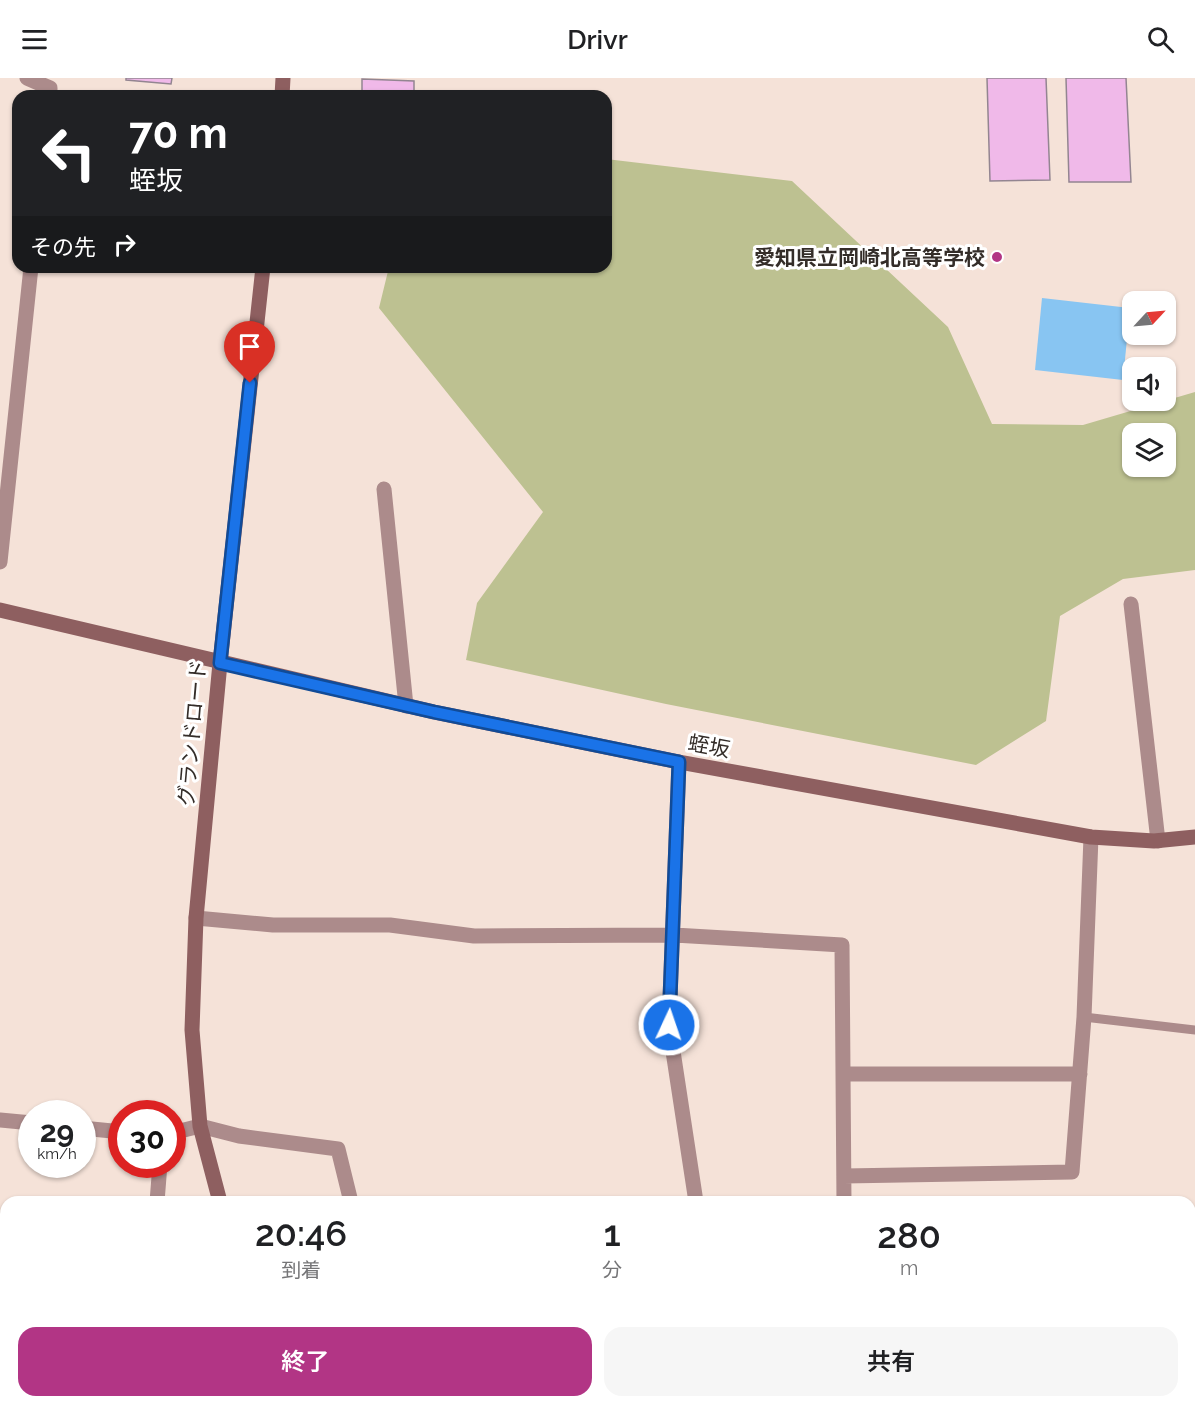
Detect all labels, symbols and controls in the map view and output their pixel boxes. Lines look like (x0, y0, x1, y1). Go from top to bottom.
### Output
icon: menu (18, 23, 51, 56)
icon: search (1144, 23, 1177, 56)
text: Drivr (567, 24, 628, 55)
text: 70 m (129, 109, 228, 158)
icon: left (30, 114, 108, 192)
text: 蛭坂 (129, 165, 183, 196)
icon: right (108, 228, 141, 261)
text: その先 (30, 234, 96, 260)
place label: 愛知県立岡崎北高等学校 (754, 245, 985, 270)
marker: 愛知県立岡崎北高等学校 (990, 250, 1004, 264)
north arrow (1122, 291, 1176, 345)
map controls (1122, 291, 1176, 477)
pin (224, 321, 275, 383)
icon: arrive (233, 330, 266, 363)
button: sound (1122, 357, 1176, 411)
button: layers (1122, 423, 1176, 477)
street label: グランドロード (173, 659, 211, 807)
street label: 蛭坂 (686, 730, 732, 762)
position arrow (637, 993, 701, 1057)
speed limit sign: 30 (108, 1100, 186, 1178)
text: 29 (40, 1114, 74, 1149)
text: km/h (37, 1145, 77, 1163)
text: 20:46 (255, 1212, 347, 1254)
text: 1 (604, 1212, 621, 1254)
text: 280 (877, 1214, 941, 1256)
text: m (900, 1256, 918, 1280)
text: 到着 (281, 1258, 321, 1282)
text: 分 (602, 1258, 622, 1282)
button: 終了 (18, 1327, 592, 1396)
button: 共有 (604, 1327, 1178, 1396)

